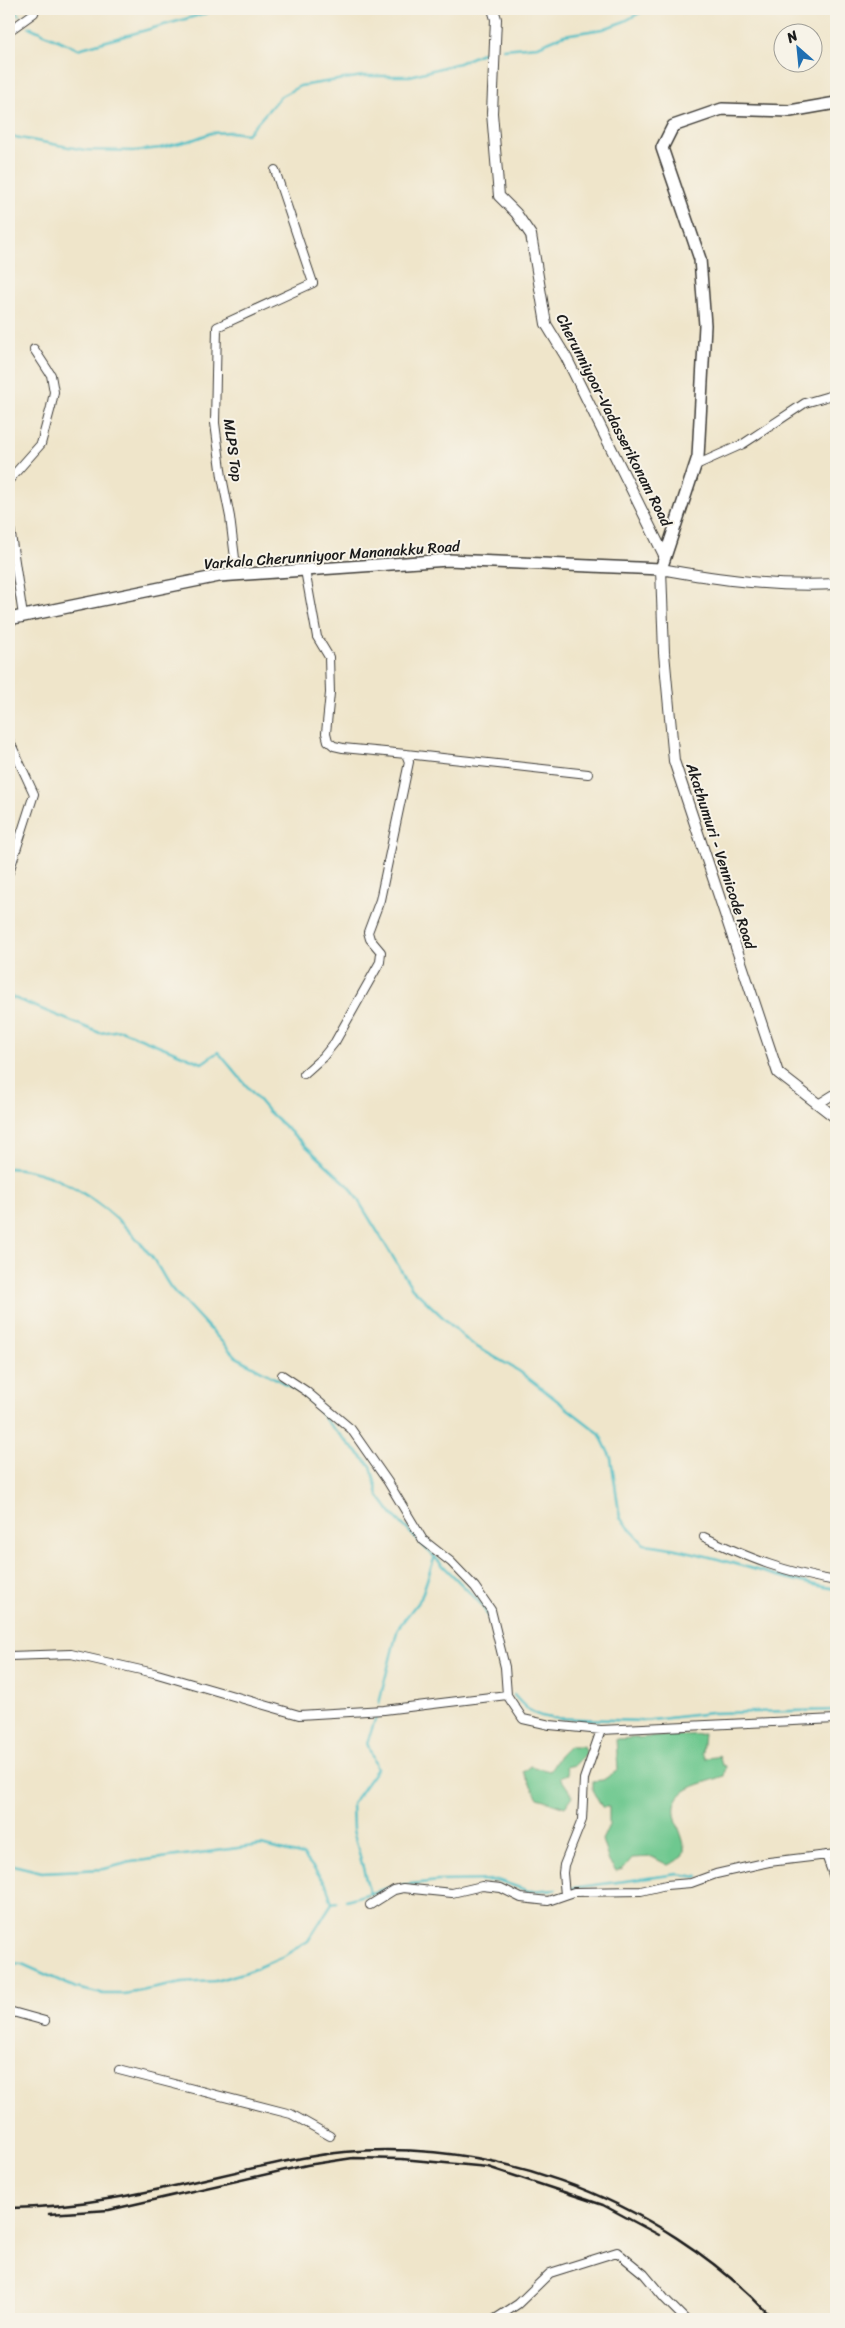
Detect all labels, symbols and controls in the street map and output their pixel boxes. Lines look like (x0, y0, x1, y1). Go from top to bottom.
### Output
north arrow (772, 22, 822, 72)
text: N (781, 23, 803, 51)
street label: Cherunniyoor-Vadasserikonam Road (549, 309, 680, 532)
street label: MLPS Top (216, 417, 250, 483)
street label: Varkala Cherunniyoor Mananakku Road (203, 533, 462, 577)
street label: Akathumuri - Vennicode Road (678, 758, 764, 954)

